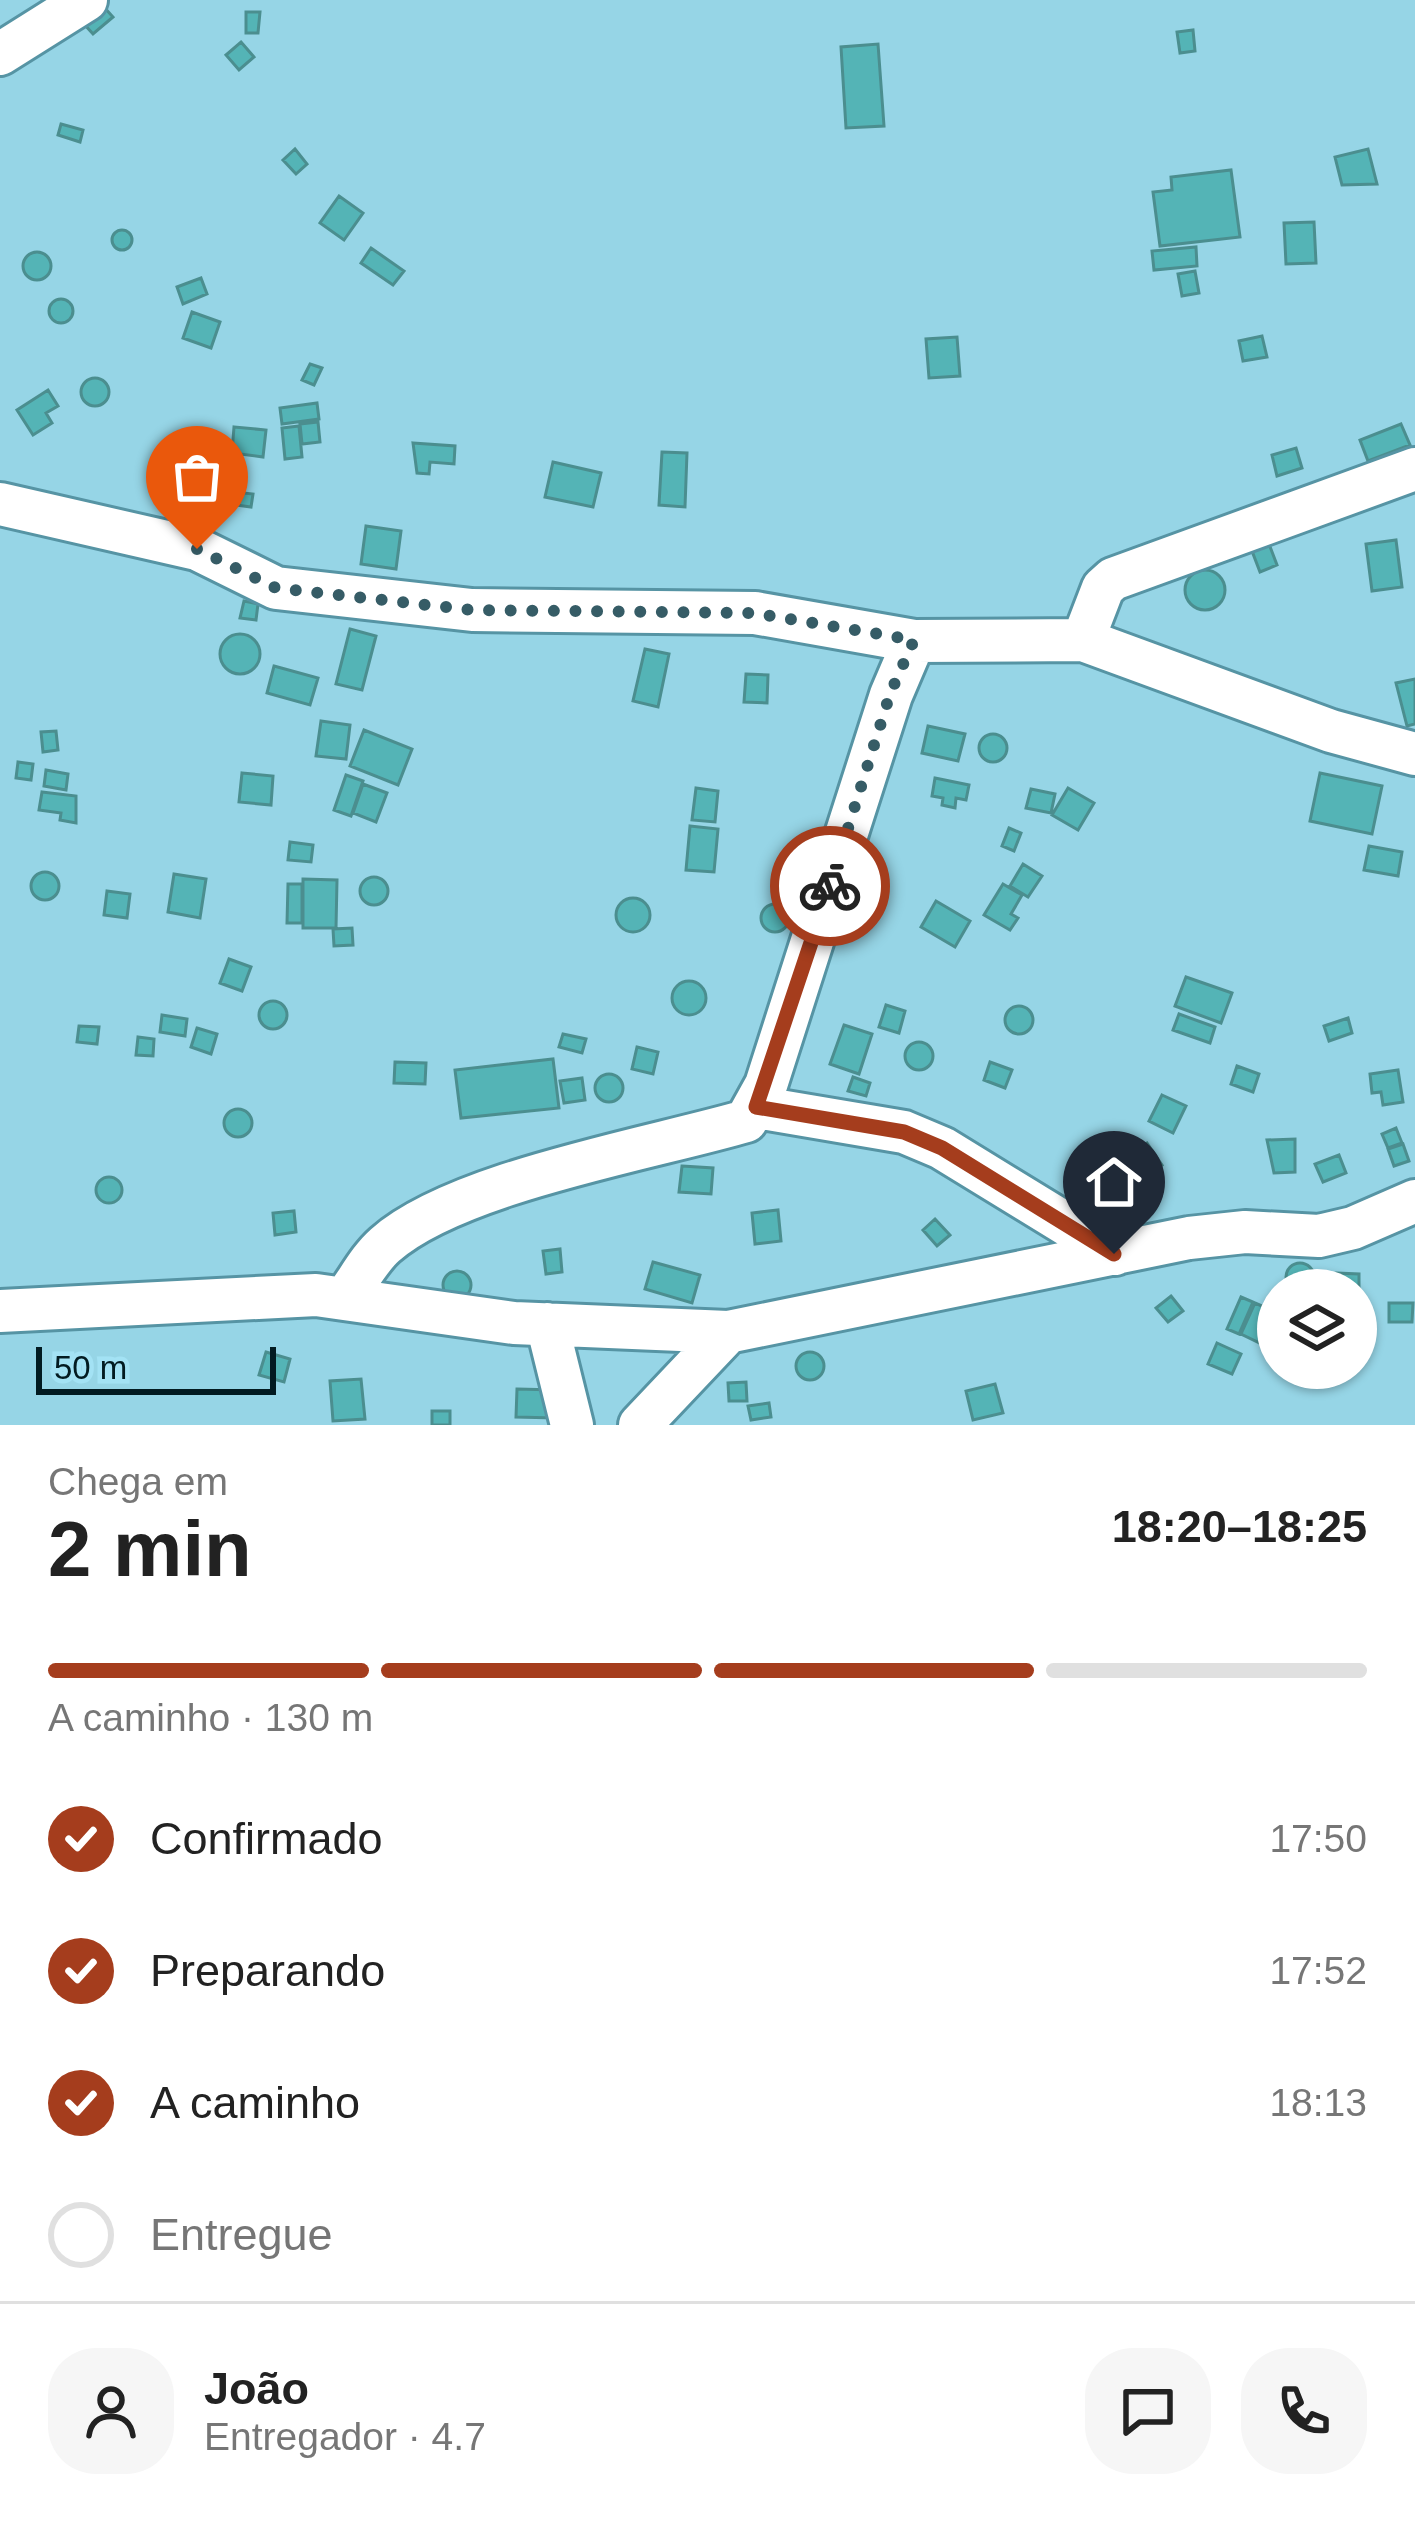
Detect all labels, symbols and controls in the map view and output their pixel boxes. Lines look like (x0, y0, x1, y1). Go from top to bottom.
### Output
pin (146, 426, 248, 549)
icon: bag (164, 444, 230, 510)
courier (770, 826, 890, 946)
icon: bike (797, 853, 863, 919)
pin (1063, 1131, 1165, 1254)
icon: home (1081, 1149, 1147, 1215)
map controls (1257, 1269, 1377, 1389)
button: layers (1257, 1269, 1377, 1389)
scale bar (36, 1341, 276, 1394)
text: 50 m (54, 1349, 127, 1386)
text: Chega em (48, 1460, 228, 1503)
text: 18:20–18:25 (1112, 1501, 1367, 1552)
text: 2 min (48, 1505, 252, 1593)
text: A caminho · 130 m (48, 1696, 373, 1739)
icon: check (48, 1806, 114, 1872)
text: Confirmado (150, 1813, 383, 1864)
text: 17:50 (1269, 1817, 1367, 1860)
icon: check (48, 1938, 114, 2004)
text: Preparando (150, 1945, 385, 1996)
text: 17:52 (1269, 1949, 1367, 1992)
icon: check (48, 2070, 114, 2136)
text: A caminho (150, 2077, 360, 2128)
text: 18:13 (1269, 2081, 1367, 2124)
text: Entregue (150, 2209, 333, 2260)
button: person (48, 2348, 174, 2474)
button: chat (1085, 2348, 1211, 2474)
button: phone (1241, 2348, 1367, 2474)
text: João (204, 2363, 309, 2414)
text: Entregador · 4.7 (204, 2415, 486, 2458)

